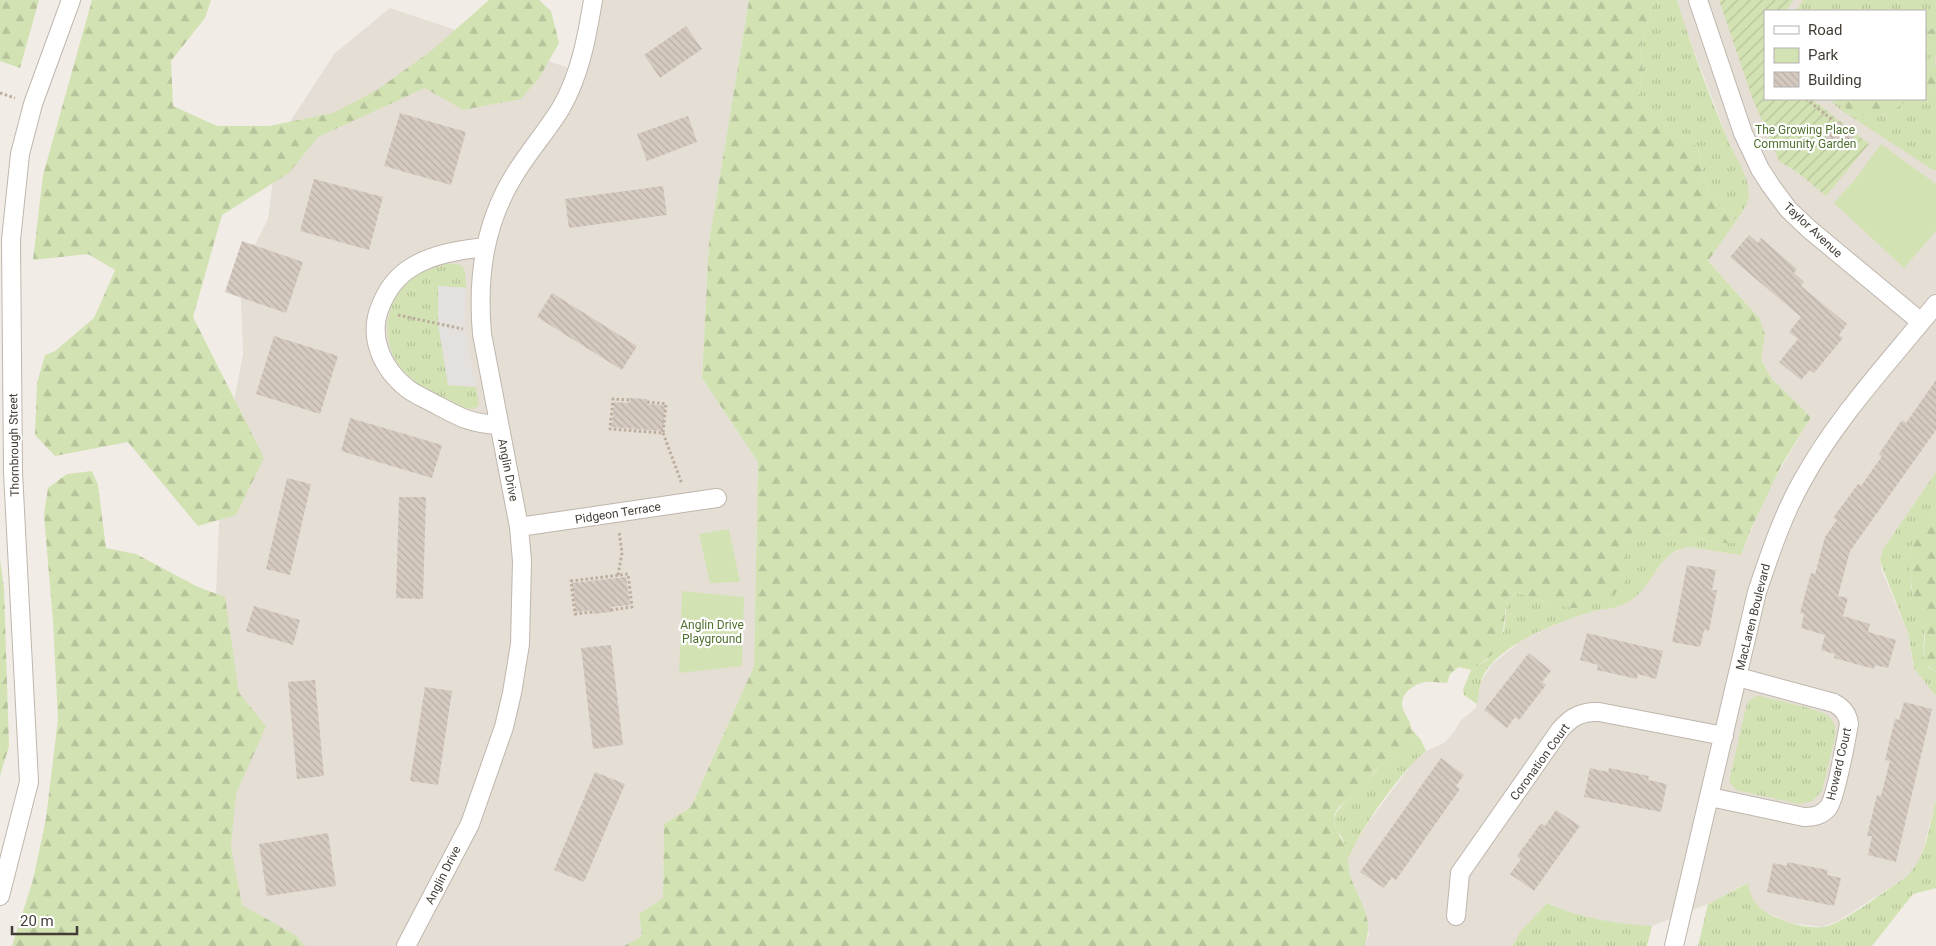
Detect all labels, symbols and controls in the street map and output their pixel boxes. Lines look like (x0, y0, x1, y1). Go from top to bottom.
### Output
legend (1764, 10, 1926, 100)
text: Road (1808, 21, 1842, 39)
text: Park (1808, 46, 1839, 64)
text: Building (1808, 71, 1862, 89)
park label: The Growing Place Community Garden (1754, 123, 1856, 151)
street label: Taylor Avenue (1781, 199, 1845, 261)
street label: Thornbrough Street (6, 393, 22, 497)
street label: Anglin Drive (495, 437, 521, 503)
street label: Pidgeon Terrace (574, 499, 662, 527)
street label: MacLaren Boulevard (1733, 562, 1773, 672)
park label: Anglin Drive Playground (680, 618, 744, 646)
street label: Coronation Court (1507, 721, 1573, 803)
street label: Howard Court (1824, 726, 1854, 802)
street label: Anglin Drive (422, 843, 464, 907)
scale bar (12, 904, 78, 936)
text: 20 m (20, 912, 54, 930)

